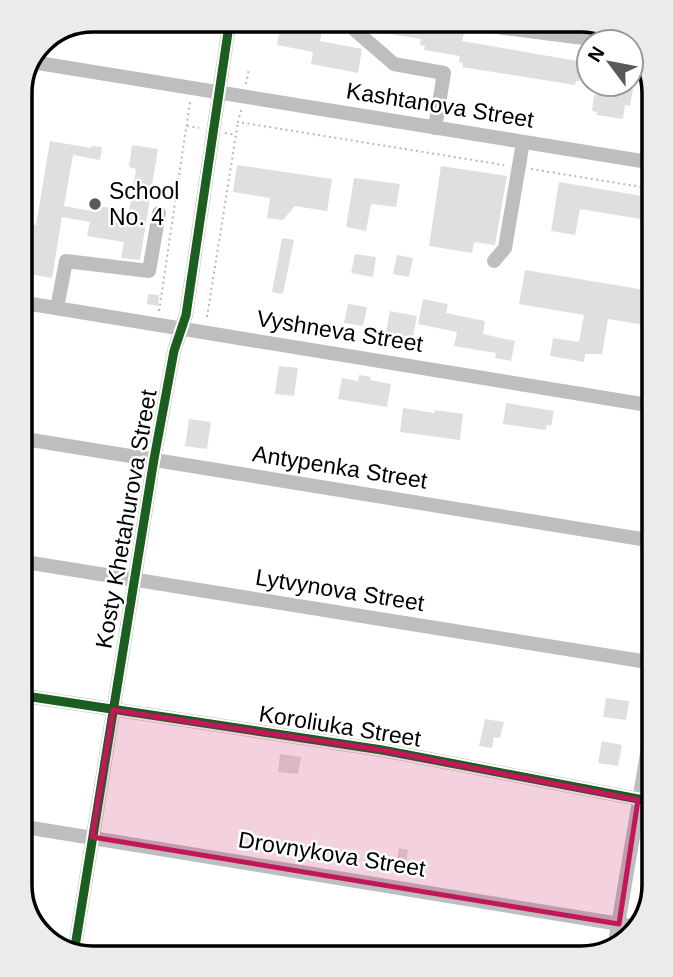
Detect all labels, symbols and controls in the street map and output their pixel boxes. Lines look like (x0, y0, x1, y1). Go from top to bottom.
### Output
north arrow (575, 28, 645, 98)
text: N (583, 43, 609, 66)
street label: Kashtanova Street (345, 77, 536, 133)
place label: School No. 4 (109, 178, 179, 230)
marker: School No. 4 (87, 196, 103, 212)
street label: Vyshneva Street (255, 305, 426, 357)
street label: Kosty Khetahurova Street (90, 387, 162, 650)
street label: Antypenka Street (251, 440, 430, 494)
street label: Lytvynova Street (254, 564, 427, 616)
street label: Koroliuka Street (257, 700, 423, 752)
street label: Drovnykova Street (237, 826, 428, 882)

